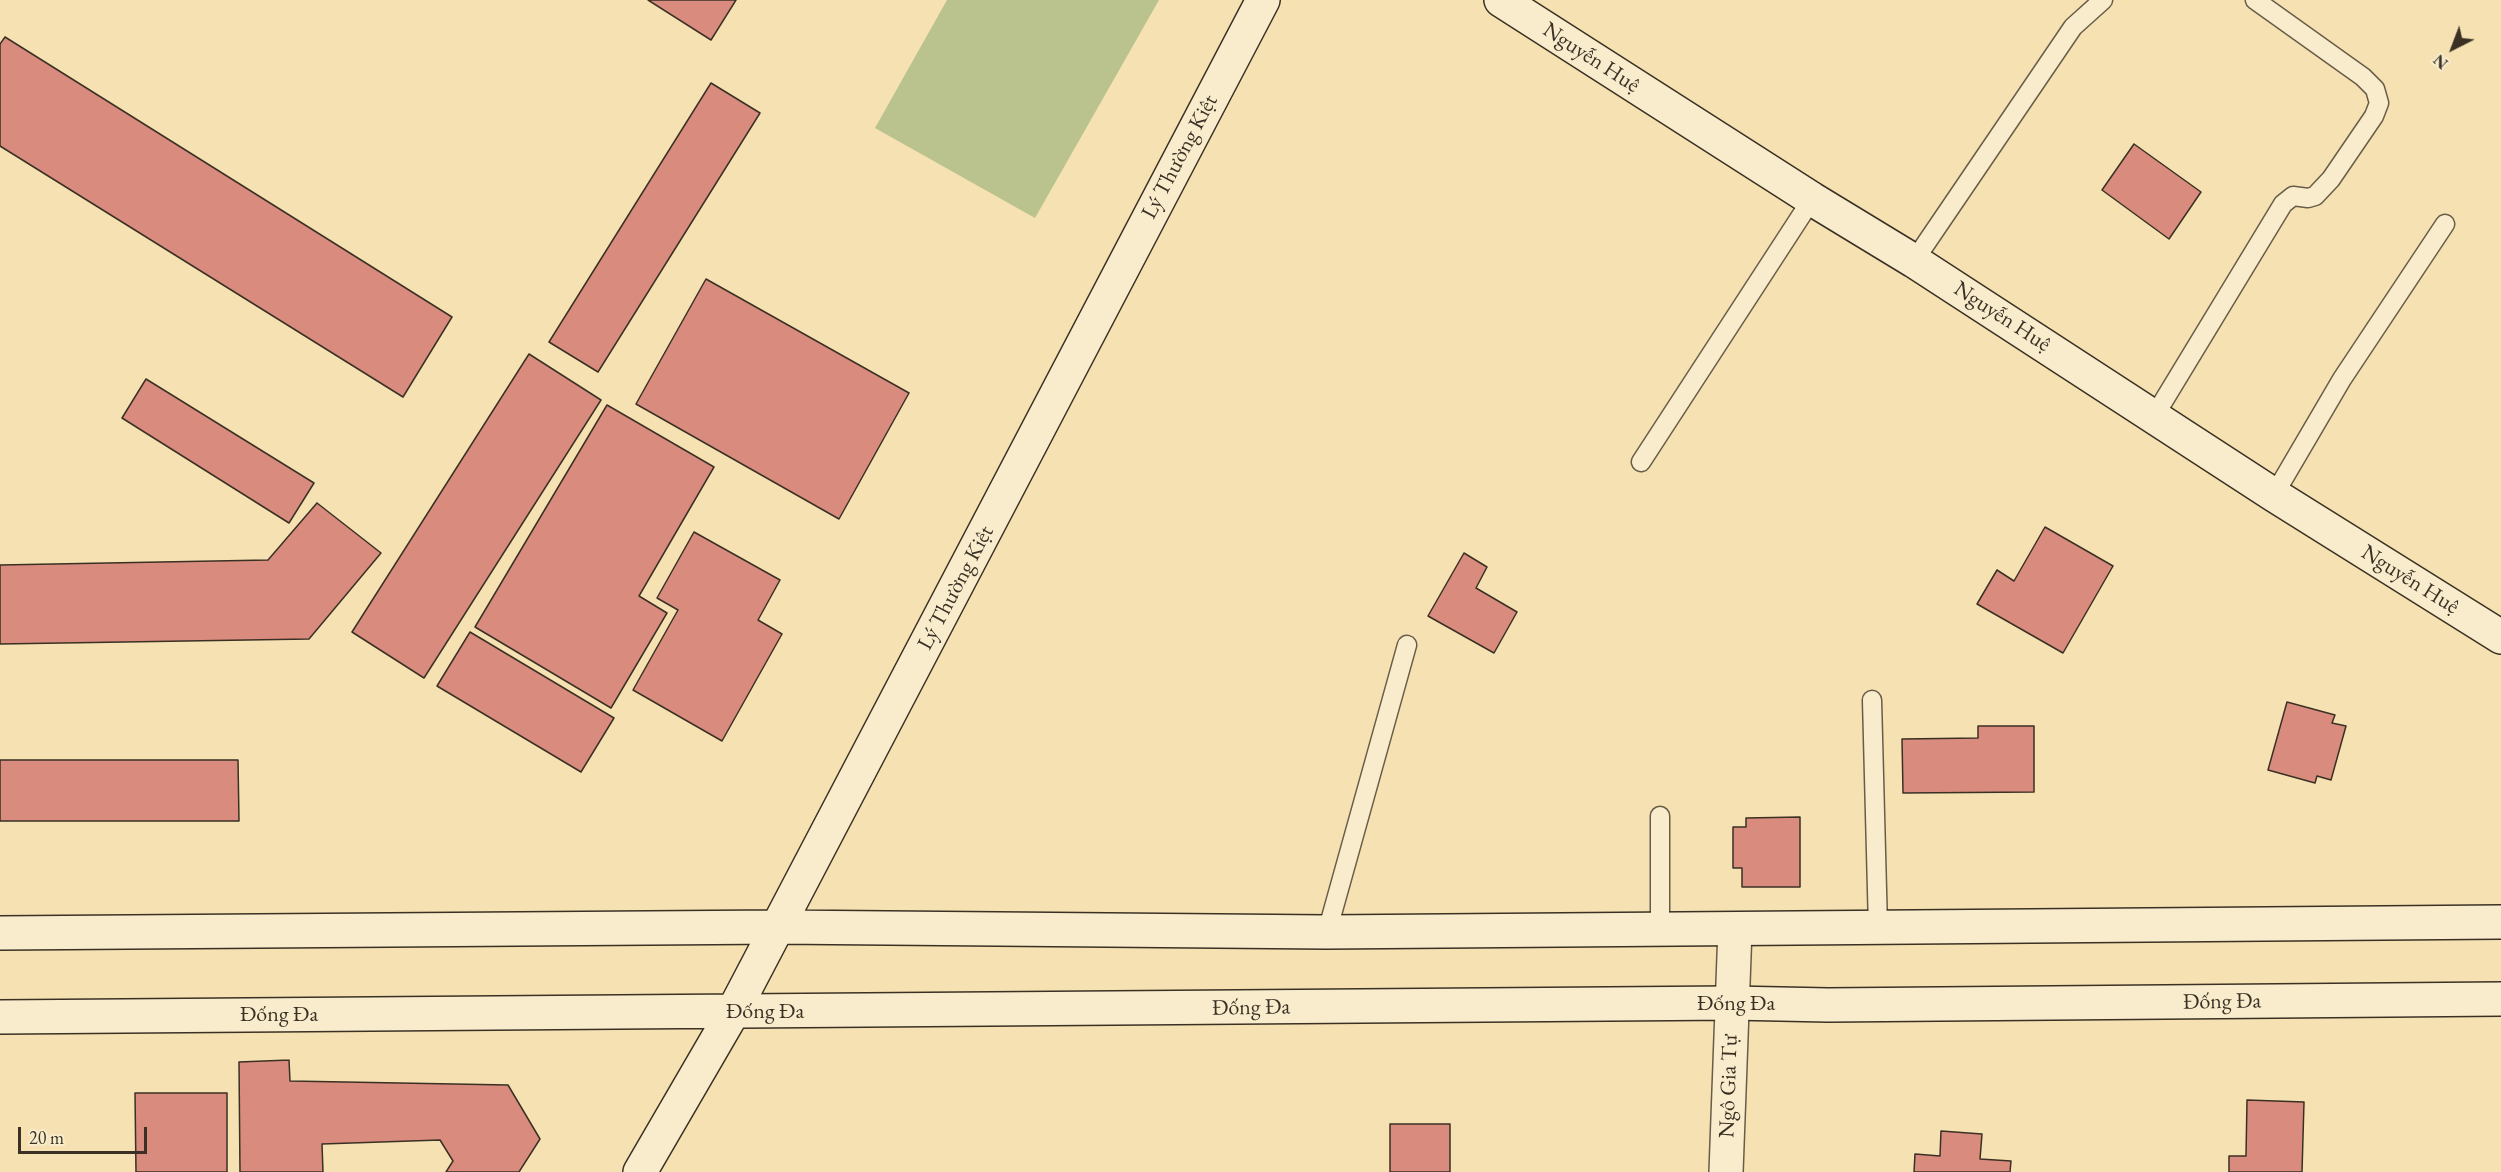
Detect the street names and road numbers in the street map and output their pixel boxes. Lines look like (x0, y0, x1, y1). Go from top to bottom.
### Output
street label: Nguyễn Huệ (1538, 17, 1644, 99)
street label: Lý Thường Kiệt (1136, 90, 1224, 224)
street label: Nguyễn Huệ (1949, 276, 2055, 358)
street label: Lý Thường Kiệt (912, 521, 1000, 655)
street label: Nguyễn Huệ (2356, 540, 2464, 620)
street label: Đống Đa (2183, 988, 2261, 1016)
street label: Đống Đa (1697, 991, 1775, 1017)
street label: Đống Đa (1212, 994, 1290, 1022)
street label: Đống Đa (726, 999, 804, 1025)
street label: Đống Đa (240, 1002, 318, 1028)
street label: Ngô Gia Tự (1714, 1034, 1744, 1138)

